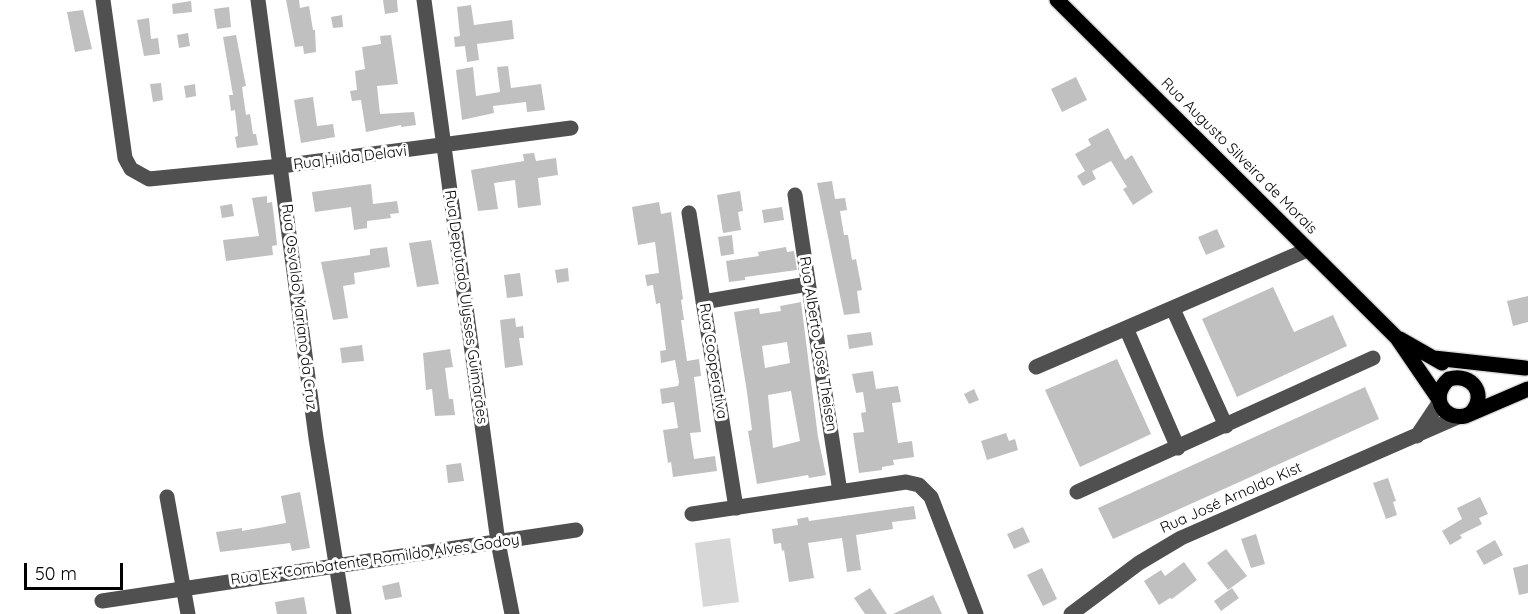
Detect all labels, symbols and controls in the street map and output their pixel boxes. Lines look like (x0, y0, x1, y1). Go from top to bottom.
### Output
street label: Rua Augusto Silveira de Morais (1157, 74, 1321, 238)
street label: Rua Hilda Delavi (292, 142, 408, 174)
street label: Rua Deputado Ulysses Guimarães (441, 189, 491, 425)
street label: Rua Osvaldo Mariano da Cruz (277, 203, 321, 411)
street label: Rua Alberto José Theisen (795, 255, 841, 433)
street label: Rua Cooperativa (695, 302, 731, 420)
street label: Rua José Arnoldo Kist (1157, 459, 1305, 537)
street label: Rua Ex-Combatente Romildo Alves Godoy (229, 531, 521, 589)
scale bar (27, 551, 126, 589)
text: 50 m (35, 562, 77, 585)

